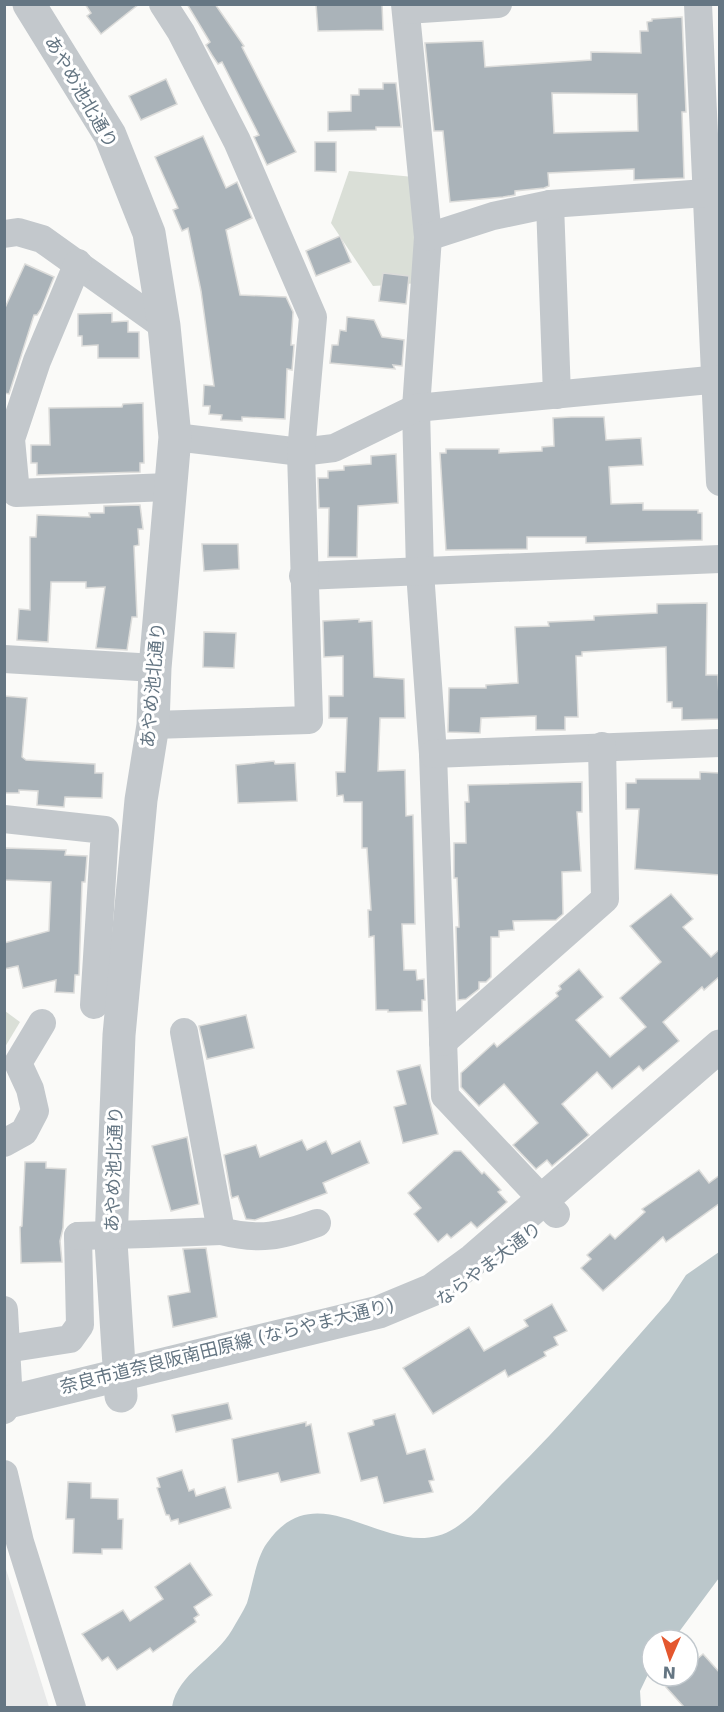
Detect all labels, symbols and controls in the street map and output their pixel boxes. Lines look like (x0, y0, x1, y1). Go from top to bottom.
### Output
street label: あやめ池北通り (41, 32, 122, 152)
street label: あやめ池北通り (137, 621, 168, 749)
street label: あやめ池北通り (101, 1106, 126, 1232)
street label: ならやま大通り (432, 1217, 545, 1310)
street label: 奈良市道奈良阪南田原線 (ならやま大通り) (58, 1294, 396, 1397)
north arrow (640, 1628, 700, 1688)
text: N (662, 1663, 676, 1682)

